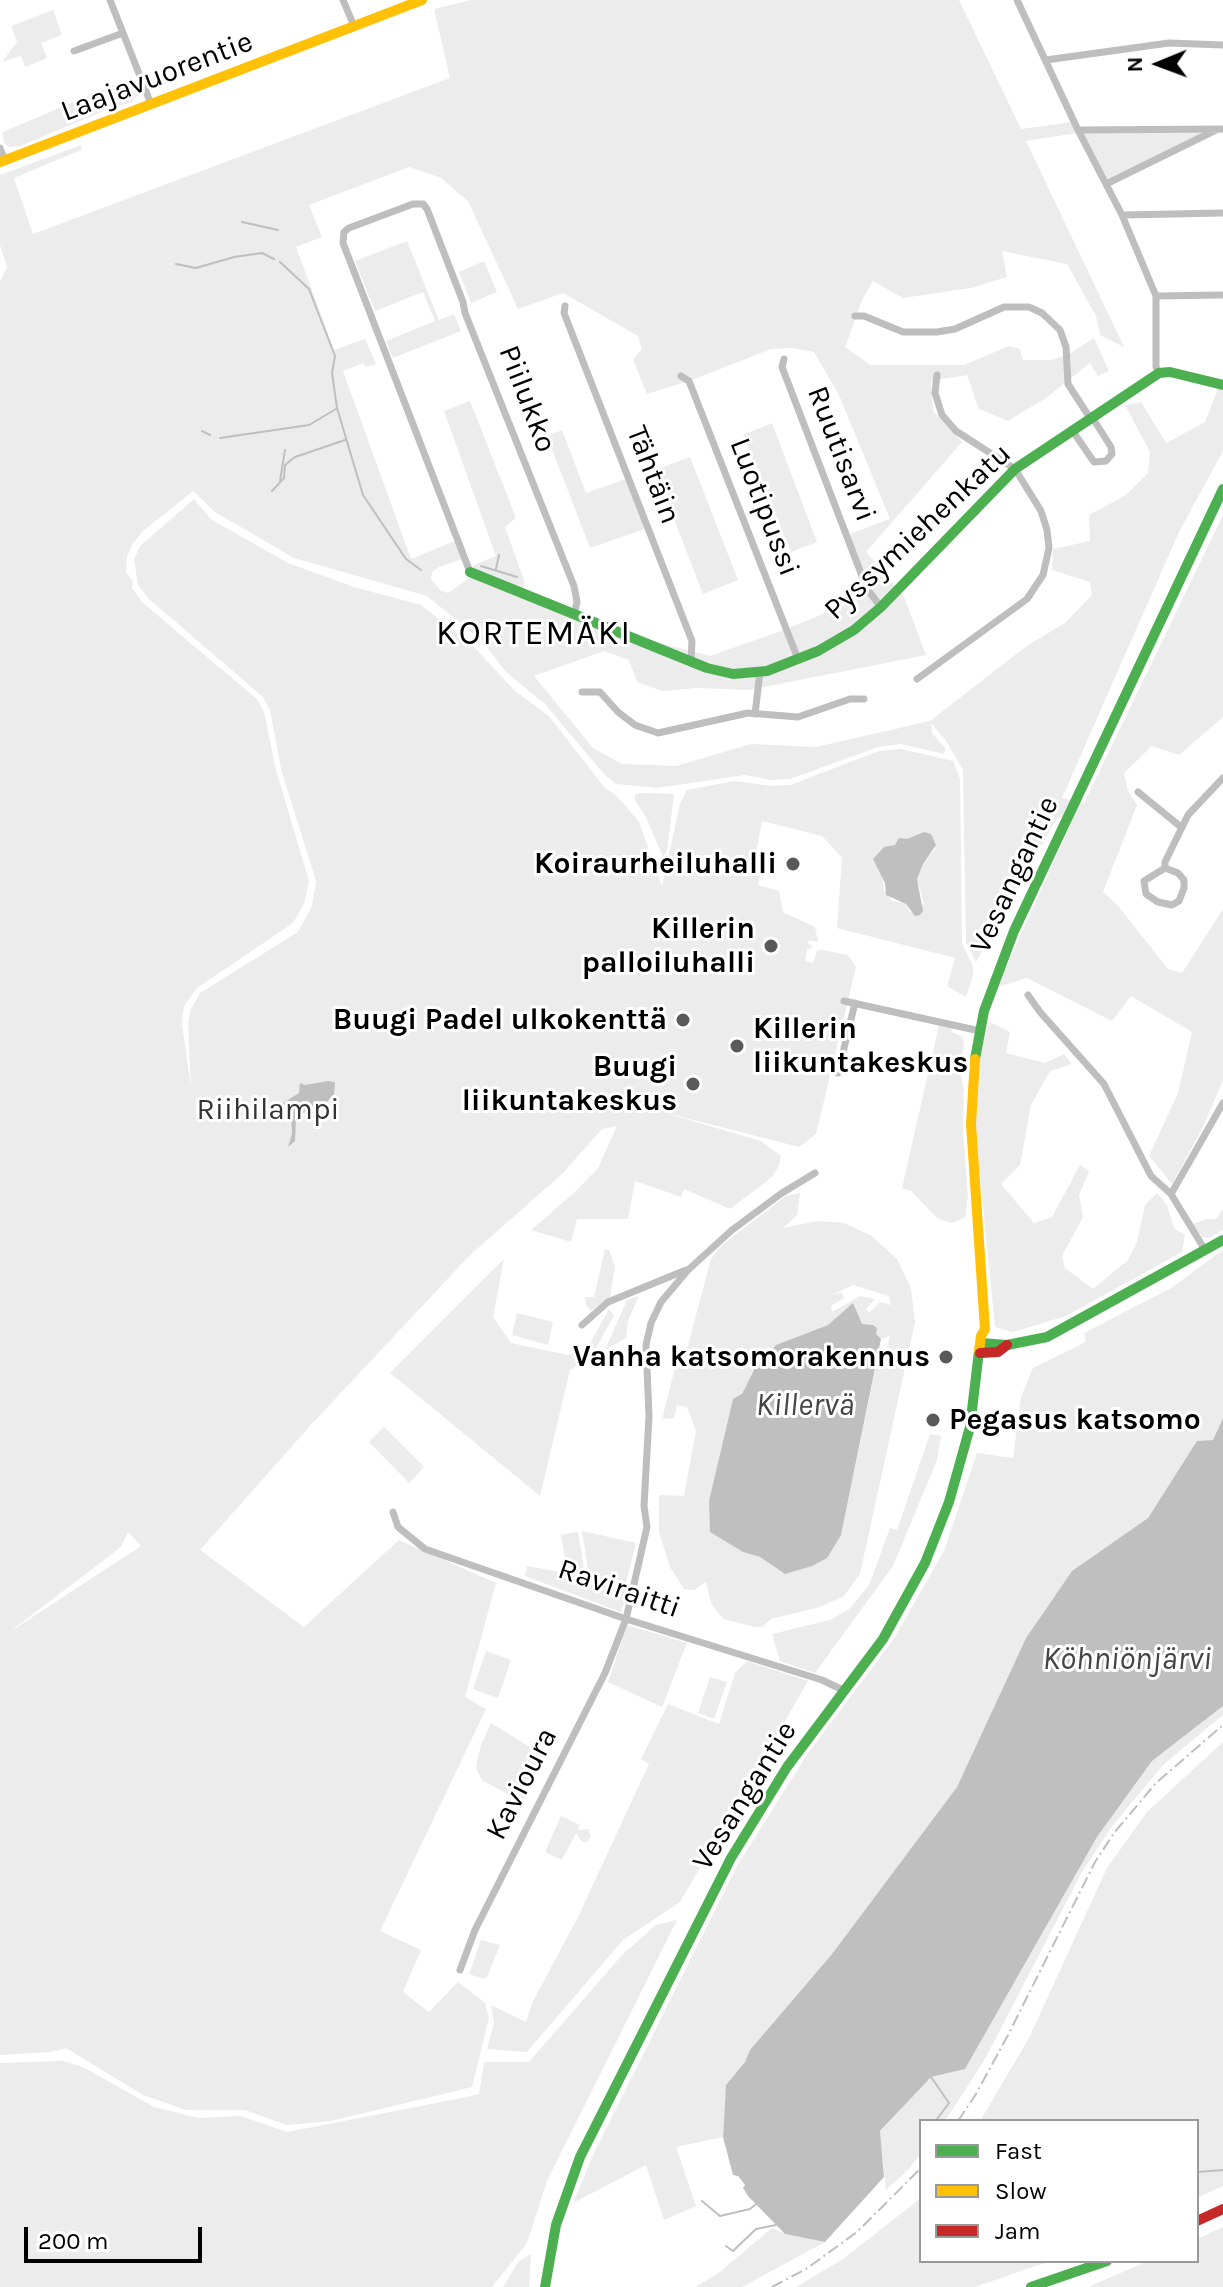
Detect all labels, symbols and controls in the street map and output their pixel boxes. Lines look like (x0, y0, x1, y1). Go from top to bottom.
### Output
street label: Laajavuorentie (56, 24, 258, 130)
north arrow (1119, 24, 1199, 104)
text: N (1122, 56, 1148, 73)
street label: Piilukko (490, 341, 564, 457)
street label: Ruutisarvi (799, 381, 883, 527)
street label: Tähtäin (618, 421, 688, 529)
street label: Luotipussi (721, 433, 807, 581)
street label: Pyssymiehenkatu (817, 436, 1019, 628)
district label: KORTEMÄKI (436, 614, 632, 654)
street label: Vesangantie (963, 791, 1067, 959)
place label: Koiraurheiluhalli (534, 846, 777, 882)
marker: Koiraurheiluhalli (784, 855, 802, 873)
place label: Killerin palloiluhalli (582, 911, 755, 982)
marker: Killerin palloiluhalli (762, 937, 780, 955)
place label: Buugi Padel ulkokenttä (333, 1002, 667, 1038)
marker: Buugi Padel ulkokenttä (674, 1011, 692, 1029)
place label: Killerin liikuntakeskus (753, 1011, 968, 1082)
marker: Killerin liikuntakeskus (728, 1037, 746, 1055)
place label: Buugi liikuntakeskus (462, 1049, 677, 1120)
marker: Buugi liikuntakeskus (684, 1075, 702, 1093)
park label: Riihilampi (197, 1092, 339, 1128)
place label: Vanha katsomorakennus (573, 1339, 930, 1375)
marker: Vanha katsomorakennus (937, 1348, 955, 1366)
water label: Killervä (756, 1387, 854, 1425)
place label: Pegasus katsomo (949, 1402, 1201, 1438)
marker: Pegasus katsomo (924, 1411, 942, 1429)
street label: Raviraitti (553, 1551, 685, 1627)
water label: Köhniönjärvi (1043, 1641, 1211, 1679)
street label: Vesangantie (685, 1715, 805, 1877)
street label: Kavioura (479, 1722, 565, 1846)
legend (919, 2119, 1199, 2263)
text: Fast (995, 2137, 1042, 2165)
text: Slow (995, 2177, 1047, 2205)
scale bar (28, 2211, 206, 2261)
text: Jam (995, 2217, 1040, 2245)
text: 200 m (38, 2227, 109, 2255)

